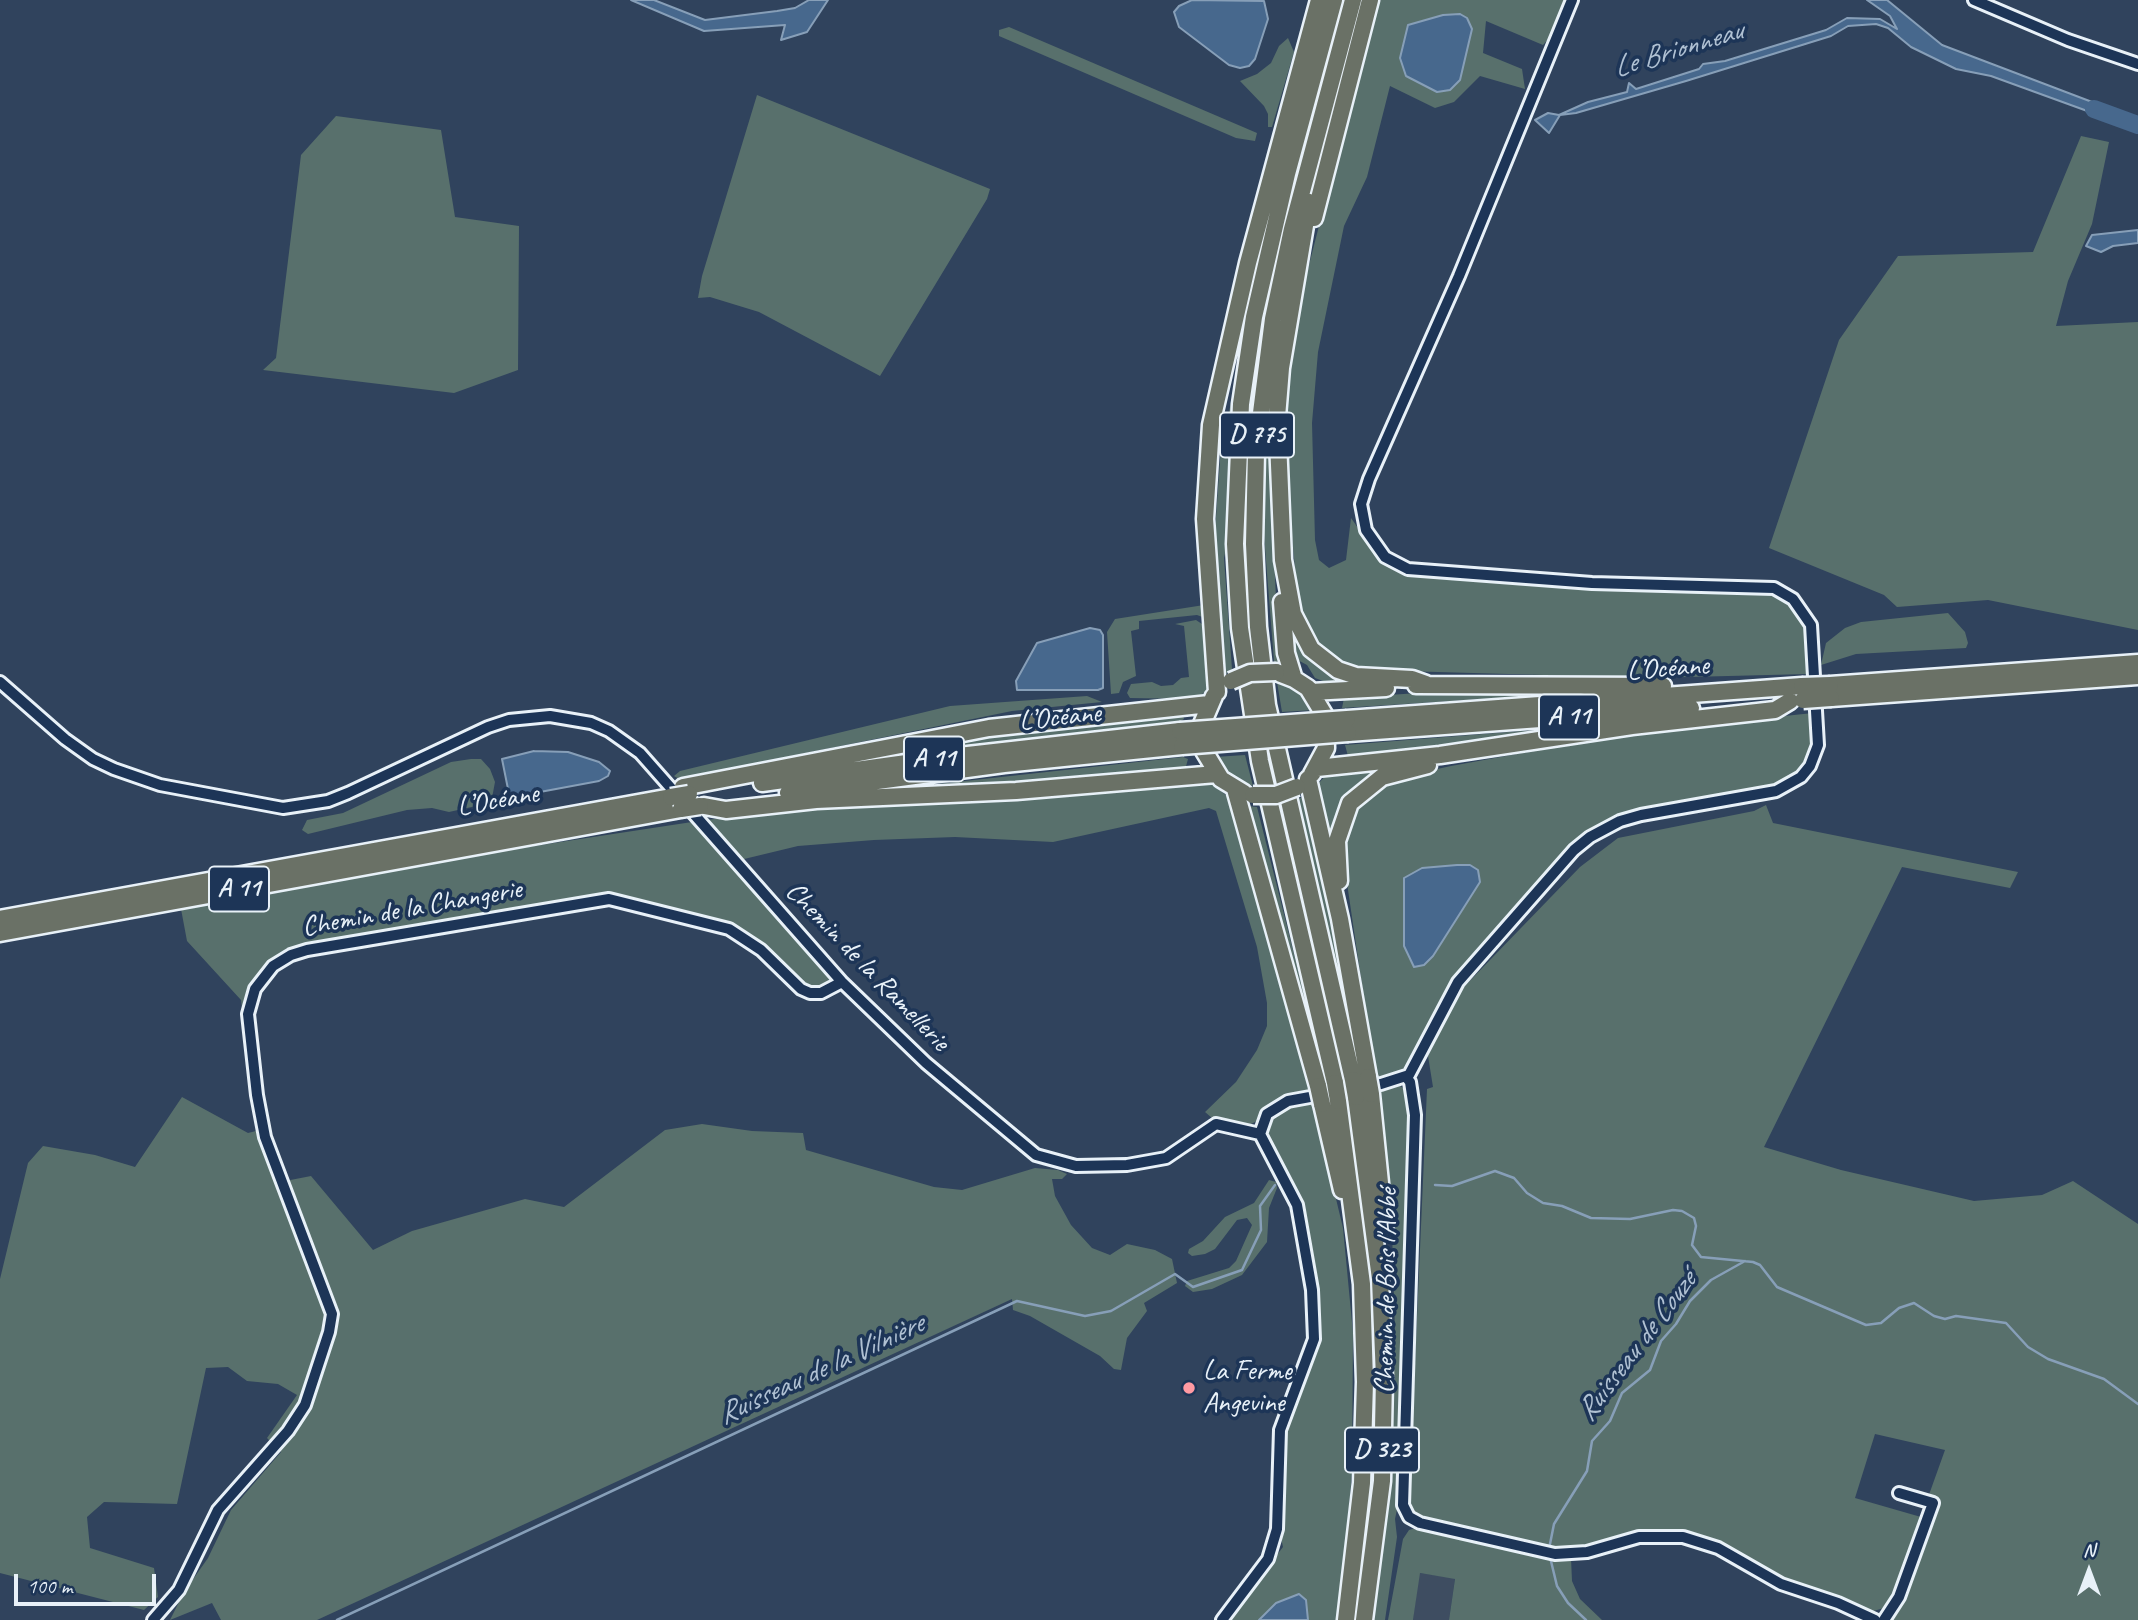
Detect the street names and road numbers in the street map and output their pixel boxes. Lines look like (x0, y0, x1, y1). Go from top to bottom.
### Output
road number: D 775 (1220, 412, 1294, 458)
street label: L’Océane (1626, 649, 1710, 689)
road number: A 11 (1539, 694, 1599, 740)
street label: L’Océane (1017, 697, 1103, 739)
road number: A 11 (904, 736, 964, 782)
street label: L’Océane (455, 777, 541, 825)
road number: A 11 (209, 866, 269, 912)
street label: Chemin de la Changerie (300, 873, 524, 945)
street label: Chemin de la Ramellerie (778, 875, 956, 1059)
street label: Chemin de Bois l'Abbé (1368, 1188, 1406, 1394)
road number: D 323 (1345, 1428, 1419, 1472)

